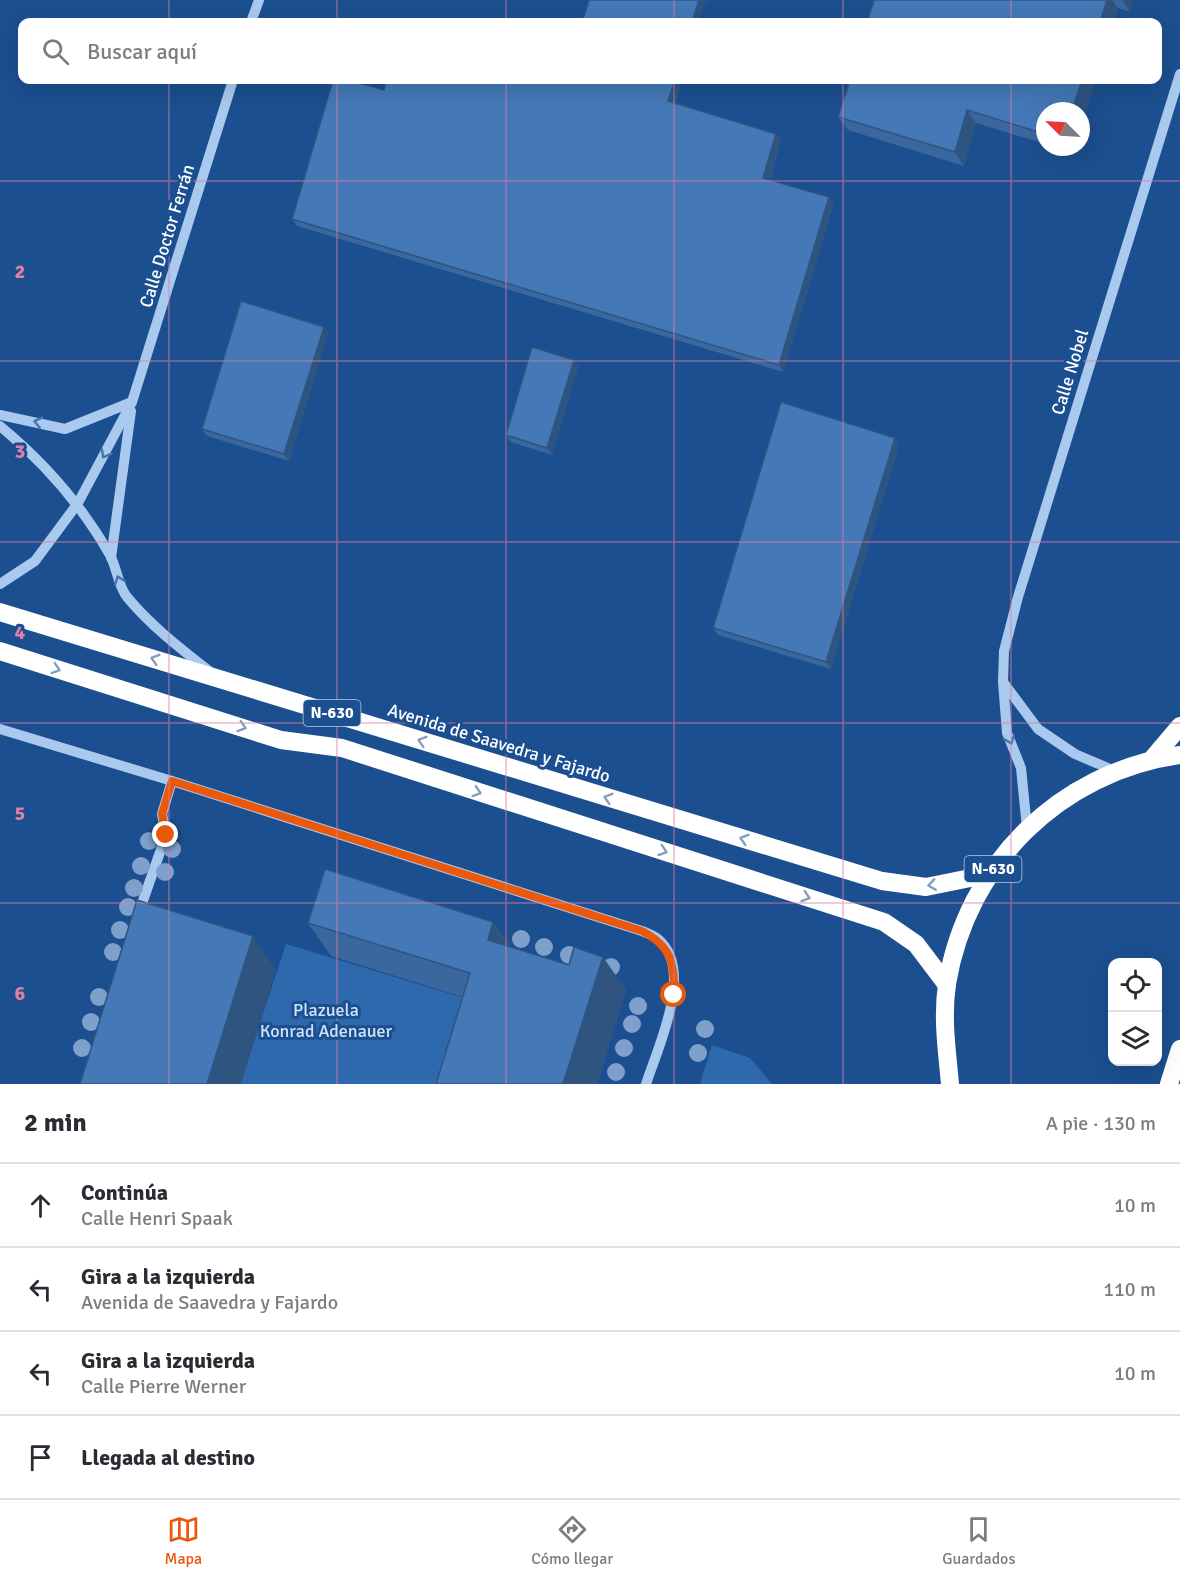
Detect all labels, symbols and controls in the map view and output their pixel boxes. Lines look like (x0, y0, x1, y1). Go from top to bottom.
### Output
search box (18, 18, 1162, 84)
icon: search (39, 35, 72, 68)
text: Buscar aquí (87, 38, 197, 65)
north arrow (1036, 102, 1090, 156)
street label: Calle Doctor Ferrán (135, 162, 199, 310)
text: 2 (15, 259, 25, 284)
street label: Calle Nobel (1047, 327, 1093, 417)
one-way arrow (33, 417, 43, 430)
text: 3 (15, 439, 25, 464)
one-way arrow (101, 447, 112, 458)
one-way arrow (114, 575, 127, 585)
text: 4 (15, 620, 26, 645)
one-way arrow (150, 654, 161, 666)
one-way arrow (50, 662, 61, 674)
street label: Avenida de Saavedra y Fajardo (385, 699, 613, 787)
road number: N-630 (304, 700, 360, 726)
one-way arrow (236, 720, 247, 733)
one-way arrow (1003, 734, 1016, 745)
one-way arrow (417, 736, 428, 748)
one-way arrow (471, 784, 482, 797)
one-way arrow (603, 793, 614, 805)
text: 5 (15, 801, 25, 826)
route end (152, 821, 178, 847)
one-way arrow (739, 834, 750, 846)
one-way arrow (657, 844, 668, 856)
road number: N-630 (964, 856, 1022, 882)
one-way arrow (927, 878, 937, 890)
one-way arrow (800, 890, 811, 902)
map controls (1108, 958, 1162, 1066)
button: locate (1108, 958, 1162, 1012)
text: 6 (15, 981, 26, 1006)
route start (660, 981, 686, 1007)
park label: Plazuela Konrad Adenauer (260, 999, 393, 1042)
button: layers (1108, 1012, 1162, 1066)
text: 2 min (24, 1107, 87, 1139)
text: A pie · 130 m (1046, 1111, 1156, 1136)
text: Continúa (81, 1179, 168, 1206)
icon: ahead (24, 1189, 57, 1222)
text: 10 m (1114, 1193, 1156, 1218)
text: Calle Henri Spaak (81, 1206, 233, 1231)
text: Gira a la izquierda (81, 1263, 255, 1290)
icon: left (24, 1273, 57, 1306)
text: 110 m (1103, 1277, 1156, 1302)
text: Avenida de Saavedra y Fajardo (81, 1290, 338, 1315)
text: Gira a la izquierda (81, 1347, 255, 1374)
icon: left (24, 1357, 57, 1390)
text: 10 m (1114, 1361, 1156, 1386)
text: Calle Pierre Werner (81, 1374, 246, 1399)
icon: arrive (24, 1441, 57, 1474)
text: Llegada al destino (81, 1444, 255, 1471)
tab: Mapa (165, 1513, 202, 1569)
tab: Cómo llegar (531, 1513, 613, 1569)
tab: Guardados (942, 1513, 1015, 1569)

